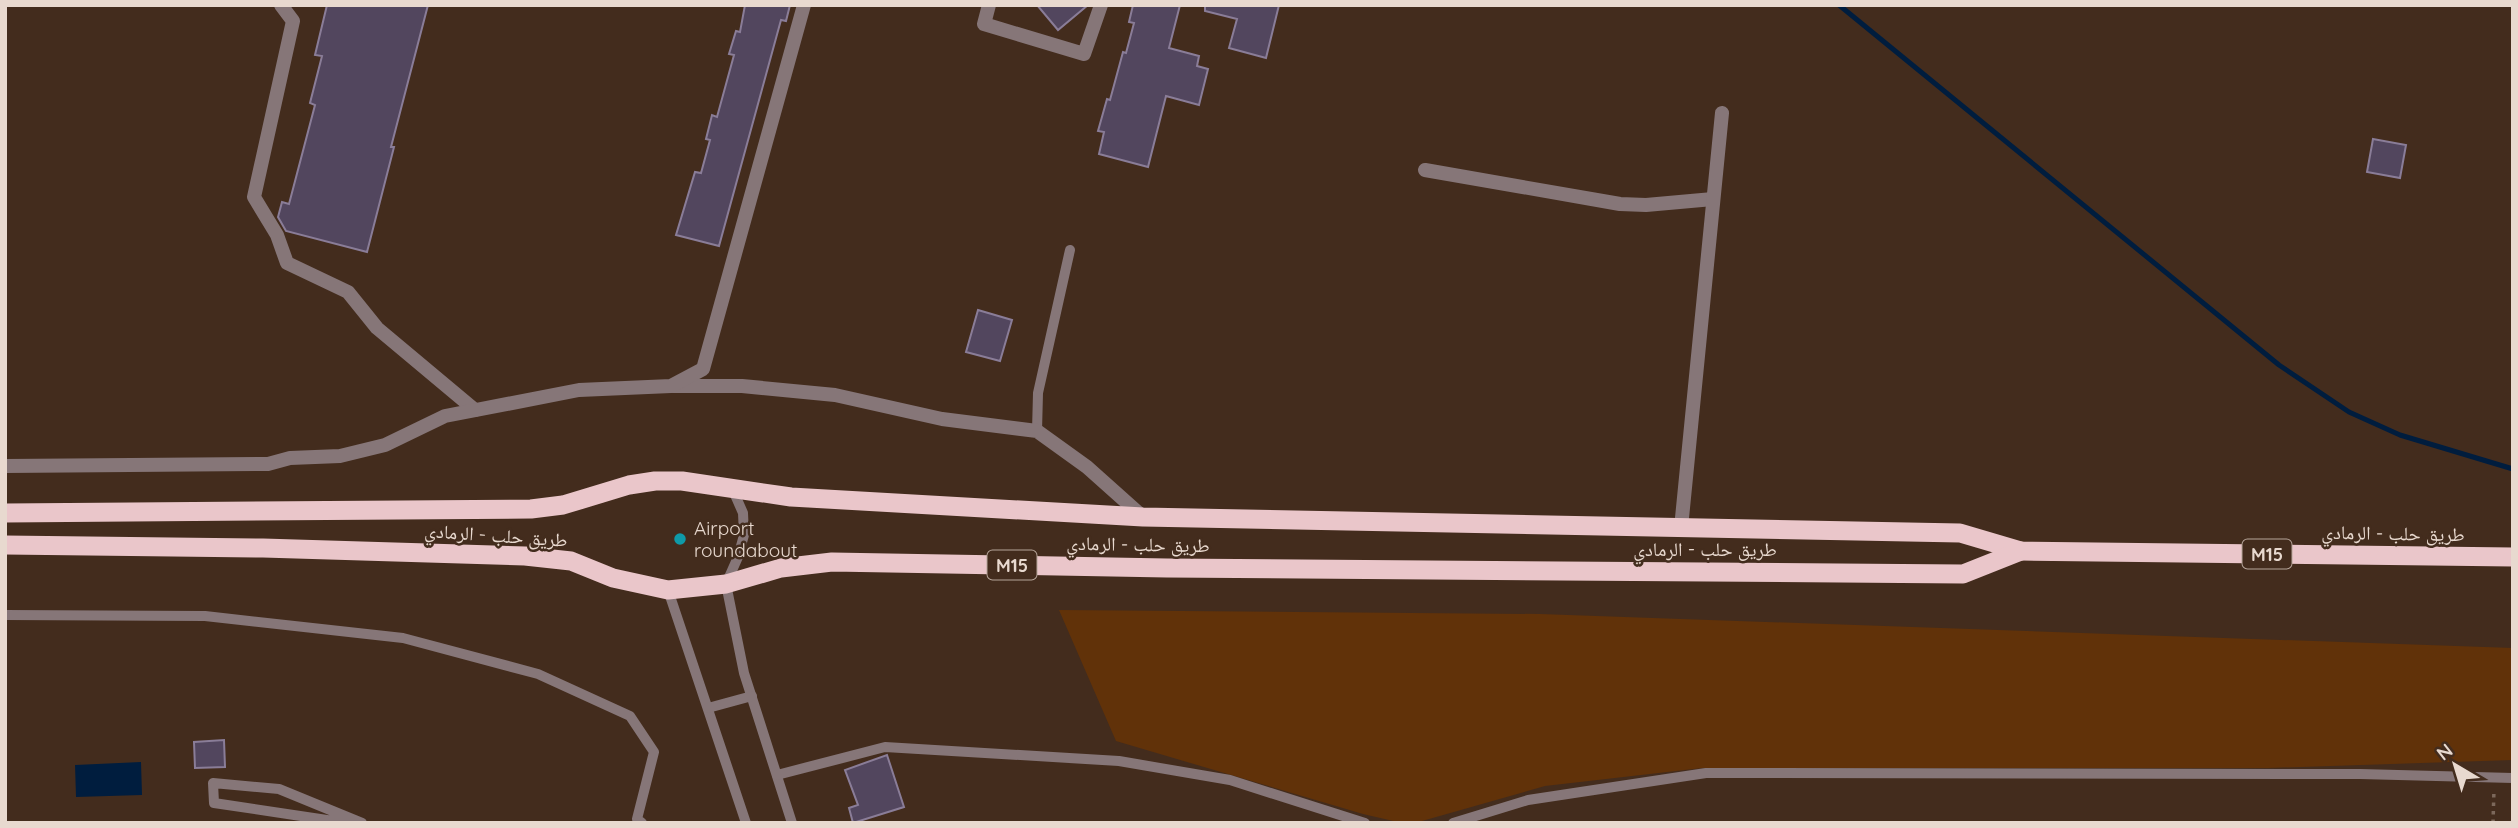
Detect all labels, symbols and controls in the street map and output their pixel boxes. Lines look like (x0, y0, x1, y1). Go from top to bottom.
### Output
place label: Airport roundabout (694, 516, 797, 562)
street label: طريق حلب - الرمادي (423, 518, 568, 556)
street label: طريق حلب - الرمادي (2321, 520, 2465, 550)
marker: Airport roundabout (672, 531, 688, 547)
street label: طريق حلب - الرمادي (1066, 531, 1210, 561)
street label: طريق حلب - الرمادي (1633, 537, 1777, 565)
road number: M15 (2242, 540, 2292, 568)
road number: M15 (988, 550, 1036, 580)
north arrow (2420, 730, 2490, 800)
text: N (2432, 738, 2457, 765)

